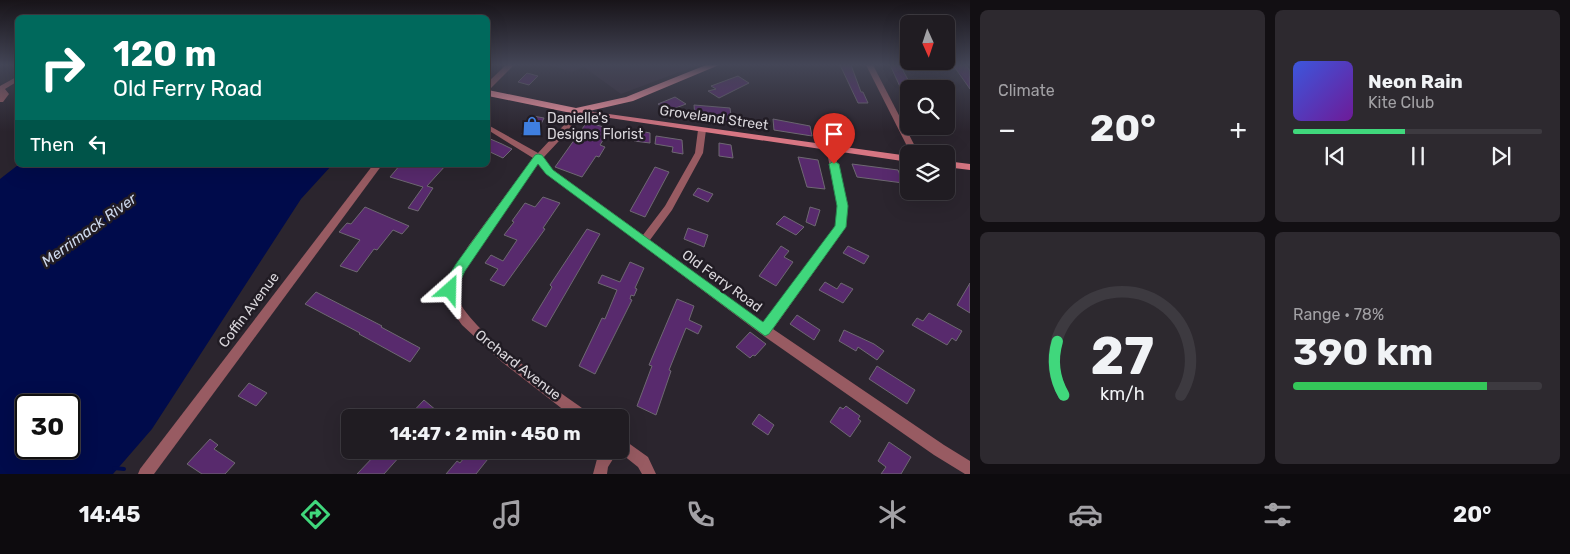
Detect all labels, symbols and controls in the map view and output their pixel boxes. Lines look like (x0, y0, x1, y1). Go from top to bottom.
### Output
north arrow (900, 15, 955, 70)
map controls (900, 15, 955, 200)
text: 120 m (113, 33, 216, 75)
icon: right (30, 35, 95, 100)
text: Neon Rain (1368, 70, 1463, 93)
text: Old Ferry Road (113, 75, 262, 102)
button: search (900, 80, 955, 135)
text: Climate (998, 81, 1055, 100)
text: Kite Club (1368, 93, 1434, 112)
street label: Groveland Street (659, 102, 770, 134)
text: 20° (1090, 105, 1156, 151)
place label: Danielle's Designs Florist (547, 110, 644, 143)
pin (813, 113, 855, 164)
text: − (998, 113, 1016, 146)
text: + (1230, 113, 1247, 146)
shop icon: Danielle's Designs Florist (521, 115, 543, 137)
icon: arrive (820, 120, 848, 148)
icon: left (84, 130, 112, 158)
text: Then (30, 133, 74, 156)
icon: previous (1321, 142, 1349, 170)
icon: pause (1404, 142, 1432, 170)
icon: next (1487, 142, 1515, 170)
button: layers (900, 145, 955, 200)
water label: Merrimack River (38, 189, 141, 270)
street label: Old Ferry Road (679, 246, 765, 316)
position arrow (423, 263, 475, 315)
street label: Coffin Avenue (215, 269, 283, 351)
text: Range · 78% (1293, 305, 1384, 324)
text: 27 (1091, 325, 1154, 387)
street label: Orchard Avenue (472, 326, 564, 404)
text: 390 km (1293, 329, 1433, 375)
text: km/h (1100, 383, 1145, 404)
speed limit sign: 30 (15, 394, 80, 459)
text: 14:47 · 2 min · 450 m (389, 422, 581, 445)
icon: directions (298, 497, 333, 532)
icon: music (490, 497, 525, 532)
icon: phone (683, 497, 718, 532)
icon: climate (875, 497, 910, 532)
icon: car (1068, 497, 1103, 532)
icon: filters (1260, 497, 1295, 532)
text: 14:45 (79, 501, 140, 528)
text: 20° (1453, 501, 1491, 528)

